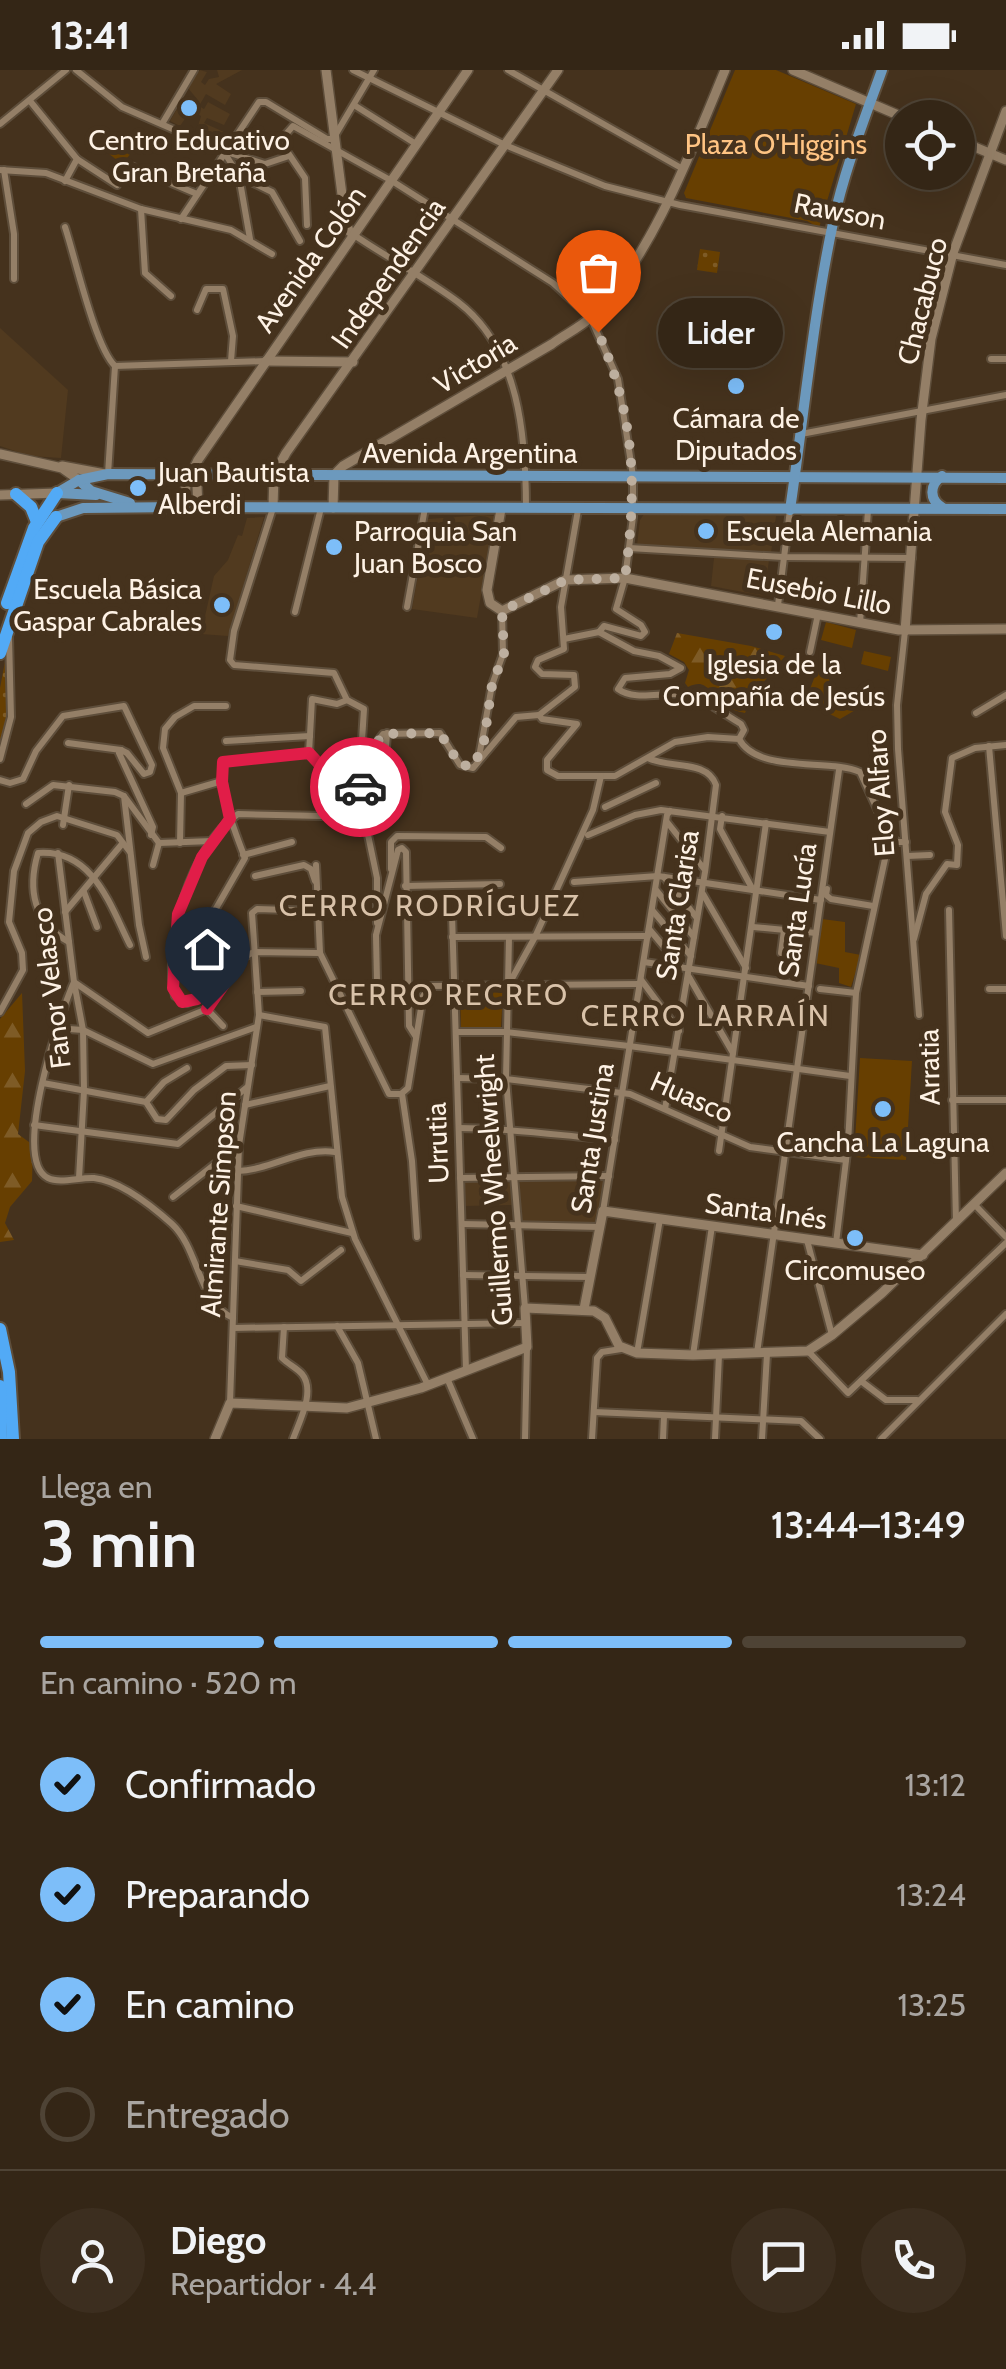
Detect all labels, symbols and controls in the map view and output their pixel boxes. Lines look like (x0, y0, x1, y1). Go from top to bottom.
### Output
text: 13:41 (50, 12, 130, 59)
marker: Centro Educativo Gran Bretaña (178, 97, 200, 119)
map controls (885, 100, 975, 190)
button: locate (885, 100, 975, 190)
place label: Centro Educativo Gran Bretaña (88, 123, 290, 189)
park label: Plaza O'Higgins (685, 127, 867, 161)
street label: Avenida Colón (247, 179, 373, 339)
street label: Rawson (791, 185, 889, 237)
street label: Independencia (324, 191, 453, 355)
pin (556, 230, 641, 333)
street label: Chacabuco (890, 234, 954, 368)
icon: bag (571, 245, 626, 300)
callout: Lider (658, 297, 783, 367)
text: Lider (686, 313, 755, 352)
street label: Victoria (428, 325, 523, 401)
marker: Cámara de Diputados (725, 375, 747, 397)
place label: Cámara de Diputados (673, 401, 799, 467)
street label: Avenida Argentina (362, 436, 578, 470)
place label: Juan Bautista Alberdi (157, 455, 310, 521)
marker: Juan Bautista Alberdi (127, 477, 149, 499)
place label: Parroquia San Juan Bosco (353, 514, 517, 580)
place label: Escuela Alemania (726, 514, 932, 548)
marker: Escuela Alemania (695, 520, 717, 542)
marker: Parroquia San Juan Bosco (323, 536, 345, 558)
street label: Eusebio Lillo (743, 560, 895, 622)
place label: Escuela Básica Gaspar Cabrales (13, 572, 203, 638)
marker: Escuela Básica Gaspar Cabrales (211, 594, 233, 616)
marker: Iglesia de la Compañía de Jesús (763, 621, 785, 643)
place label: Iglesia de la Compañía de Jesús (663, 647, 885, 713)
street label: Eloy Alfaro (859, 728, 901, 858)
courier (310, 737, 410, 837)
icon: car (333, 760, 388, 815)
street label: Santa Clarisa (648, 827, 706, 982)
street label: Santa Lucía (771, 840, 823, 979)
district label: CERRO RODRÍGUEZ (279, 887, 581, 924)
street label: Fanor Velasco (24, 906, 78, 1070)
pin (165, 907, 250, 1010)
icon: home (180, 922, 235, 977)
district label: CERRO RECREO (328, 976, 570, 1013)
district label: CERRO LARRAÍN (581, 997, 831, 1034)
street label: Arratia (911, 1028, 947, 1106)
street label: Guillermo Wheelwright (467, 1053, 519, 1327)
street label: Santa Justina (563, 1060, 621, 1216)
street label: Huasco (645, 1064, 739, 1130)
street label: Almirante Simpson (193, 1090, 243, 1318)
marker: Cancha La Laguna (872, 1098, 894, 1120)
street label: Urrutia (419, 1101, 455, 1184)
place label: Cancha La Laguna (777, 1125, 990, 1159)
street label: Santa Inés (703, 1186, 829, 1236)
marker: Circomuseo (844, 1227, 866, 1249)
place label: Circomuseo (784, 1253, 926, 1287)
text: Llega en (40, 1467, 153, 1506)
text: 13:44–13:49 (771, 1501, 966, 1548)
text: 3 min (40, 1504, 197, 1583)
text: En camino · 520 m (40, 1663, 296, 1702)
icon: check (40, 1757, 95, 1812)
text: Confirmado (125, 1761, 316, 1808)
text: 13:12 (904, 1765, 966, 1804)
icon: check (40, 1867, 95, 1922)
text: Preparando (125, 1871, 310, 1918)
text: 13:24 (896, 1875, 966, 1914)
icon: check (40, 1977, 95, 2032)
text: En camino (125, 1981, 295, 2028)
text: 13:25 (898, 1985, 966, 2024)
text: Entregado (125, 2091, 290, 2138)
button: person (40, 2208, 145, 2313)
button: chat (731, 2208, 836, 2313)
button: phone (861, 2208, 966, 2313)
text: Diego (170, 2217, 266, 2264)
text: Repartidor · 4.4 (170, 2264, 377, 2303)

